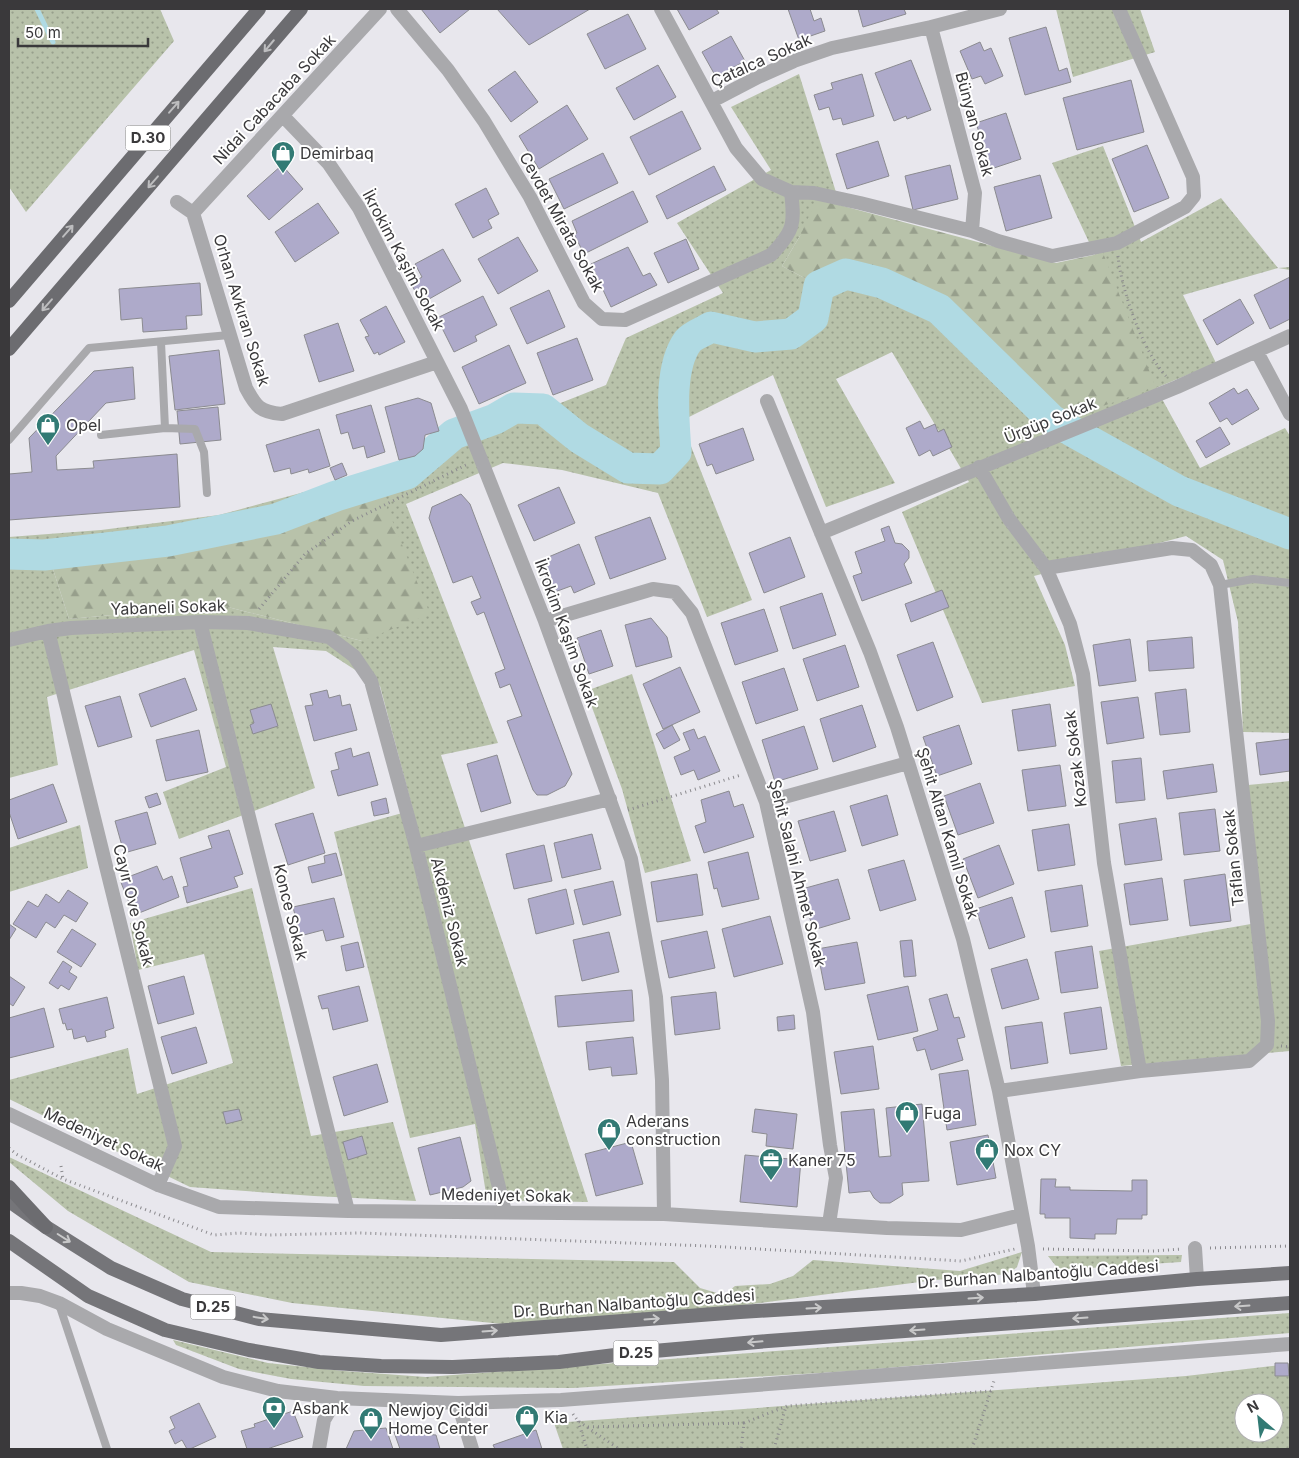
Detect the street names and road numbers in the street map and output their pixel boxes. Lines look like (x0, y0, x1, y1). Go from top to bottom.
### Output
street label: Çatalca Sokak (708, 29, 815, 91)
street label: Nidai Cabacaba Sokak (208, 30, 340, 168)
street label: Bünyan Sokak (951, 70, 999, 179)
road number: D.30 (126, 126, 170, 150)
street label: Cevdet Mirata Sokak (515, 149, 609, 296)
street label: İkrokim Kaşim Sokak (358, 186, 450, 334)
street label: Orhan Avkıran Sokak (209, 232, 275, 389)
street label: Ürgüp Sokak (1001, 392, 1099, 448)
street label: İkrokim Kaşim Sokak (531, 556, 603, 710)
street label: Yabaneli Sokak (110, 595, 226, 619)
street label: Kozak Sokak (1059, 709, 1091, 808)
street label: Şehit Altan Kamil Sokak (912, 745, 984, 921)
street label: Şehit Salahi Ahmet Sokak (765, 777, 831, 969)
street label: Taflan Sokak (1218, 808, 1248, 907)
street label: Cayır Ove Sokak (109, 842, 159, 968)
street label: Akdeniz Sokak (427, 855, 473, 969)
street label: Konce Sokak (269, 862, 313, 962)
street label: Medeniyet Sokak (41, 1102, 168, 1176)
street label: Medeniyet Sokak (441, 1184, 572, 1206)
street label: Dr. Burhan Nalbantoğlu Caddesi (917, 1256, 1159, 1292)
street label: Dr. Burhan Nalbantoğlu Caddesi (513, 1285, 755, 1321)
road number: D.25 (190, 1294, 236, 1320)
road number: D.25 (614, 1340, 658, 1366)

